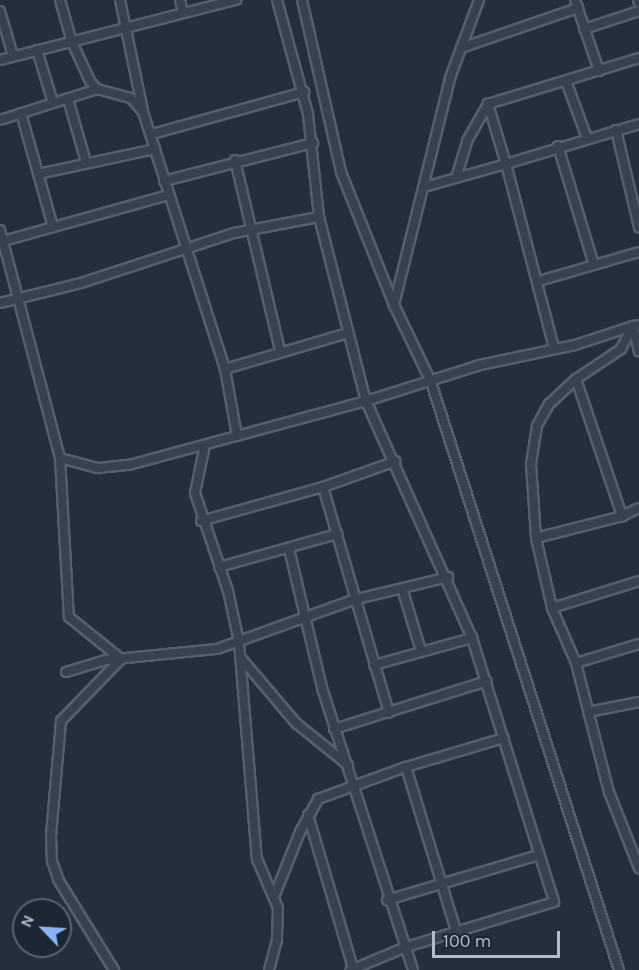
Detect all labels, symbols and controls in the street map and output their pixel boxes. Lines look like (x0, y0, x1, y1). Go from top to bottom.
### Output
north arrow (12, 898, 72, 958)
text: N (16, 912, 38, 930)
scale bar (435, 919, 562, 957)
text: 100 m (443, 930, 491, 952)

